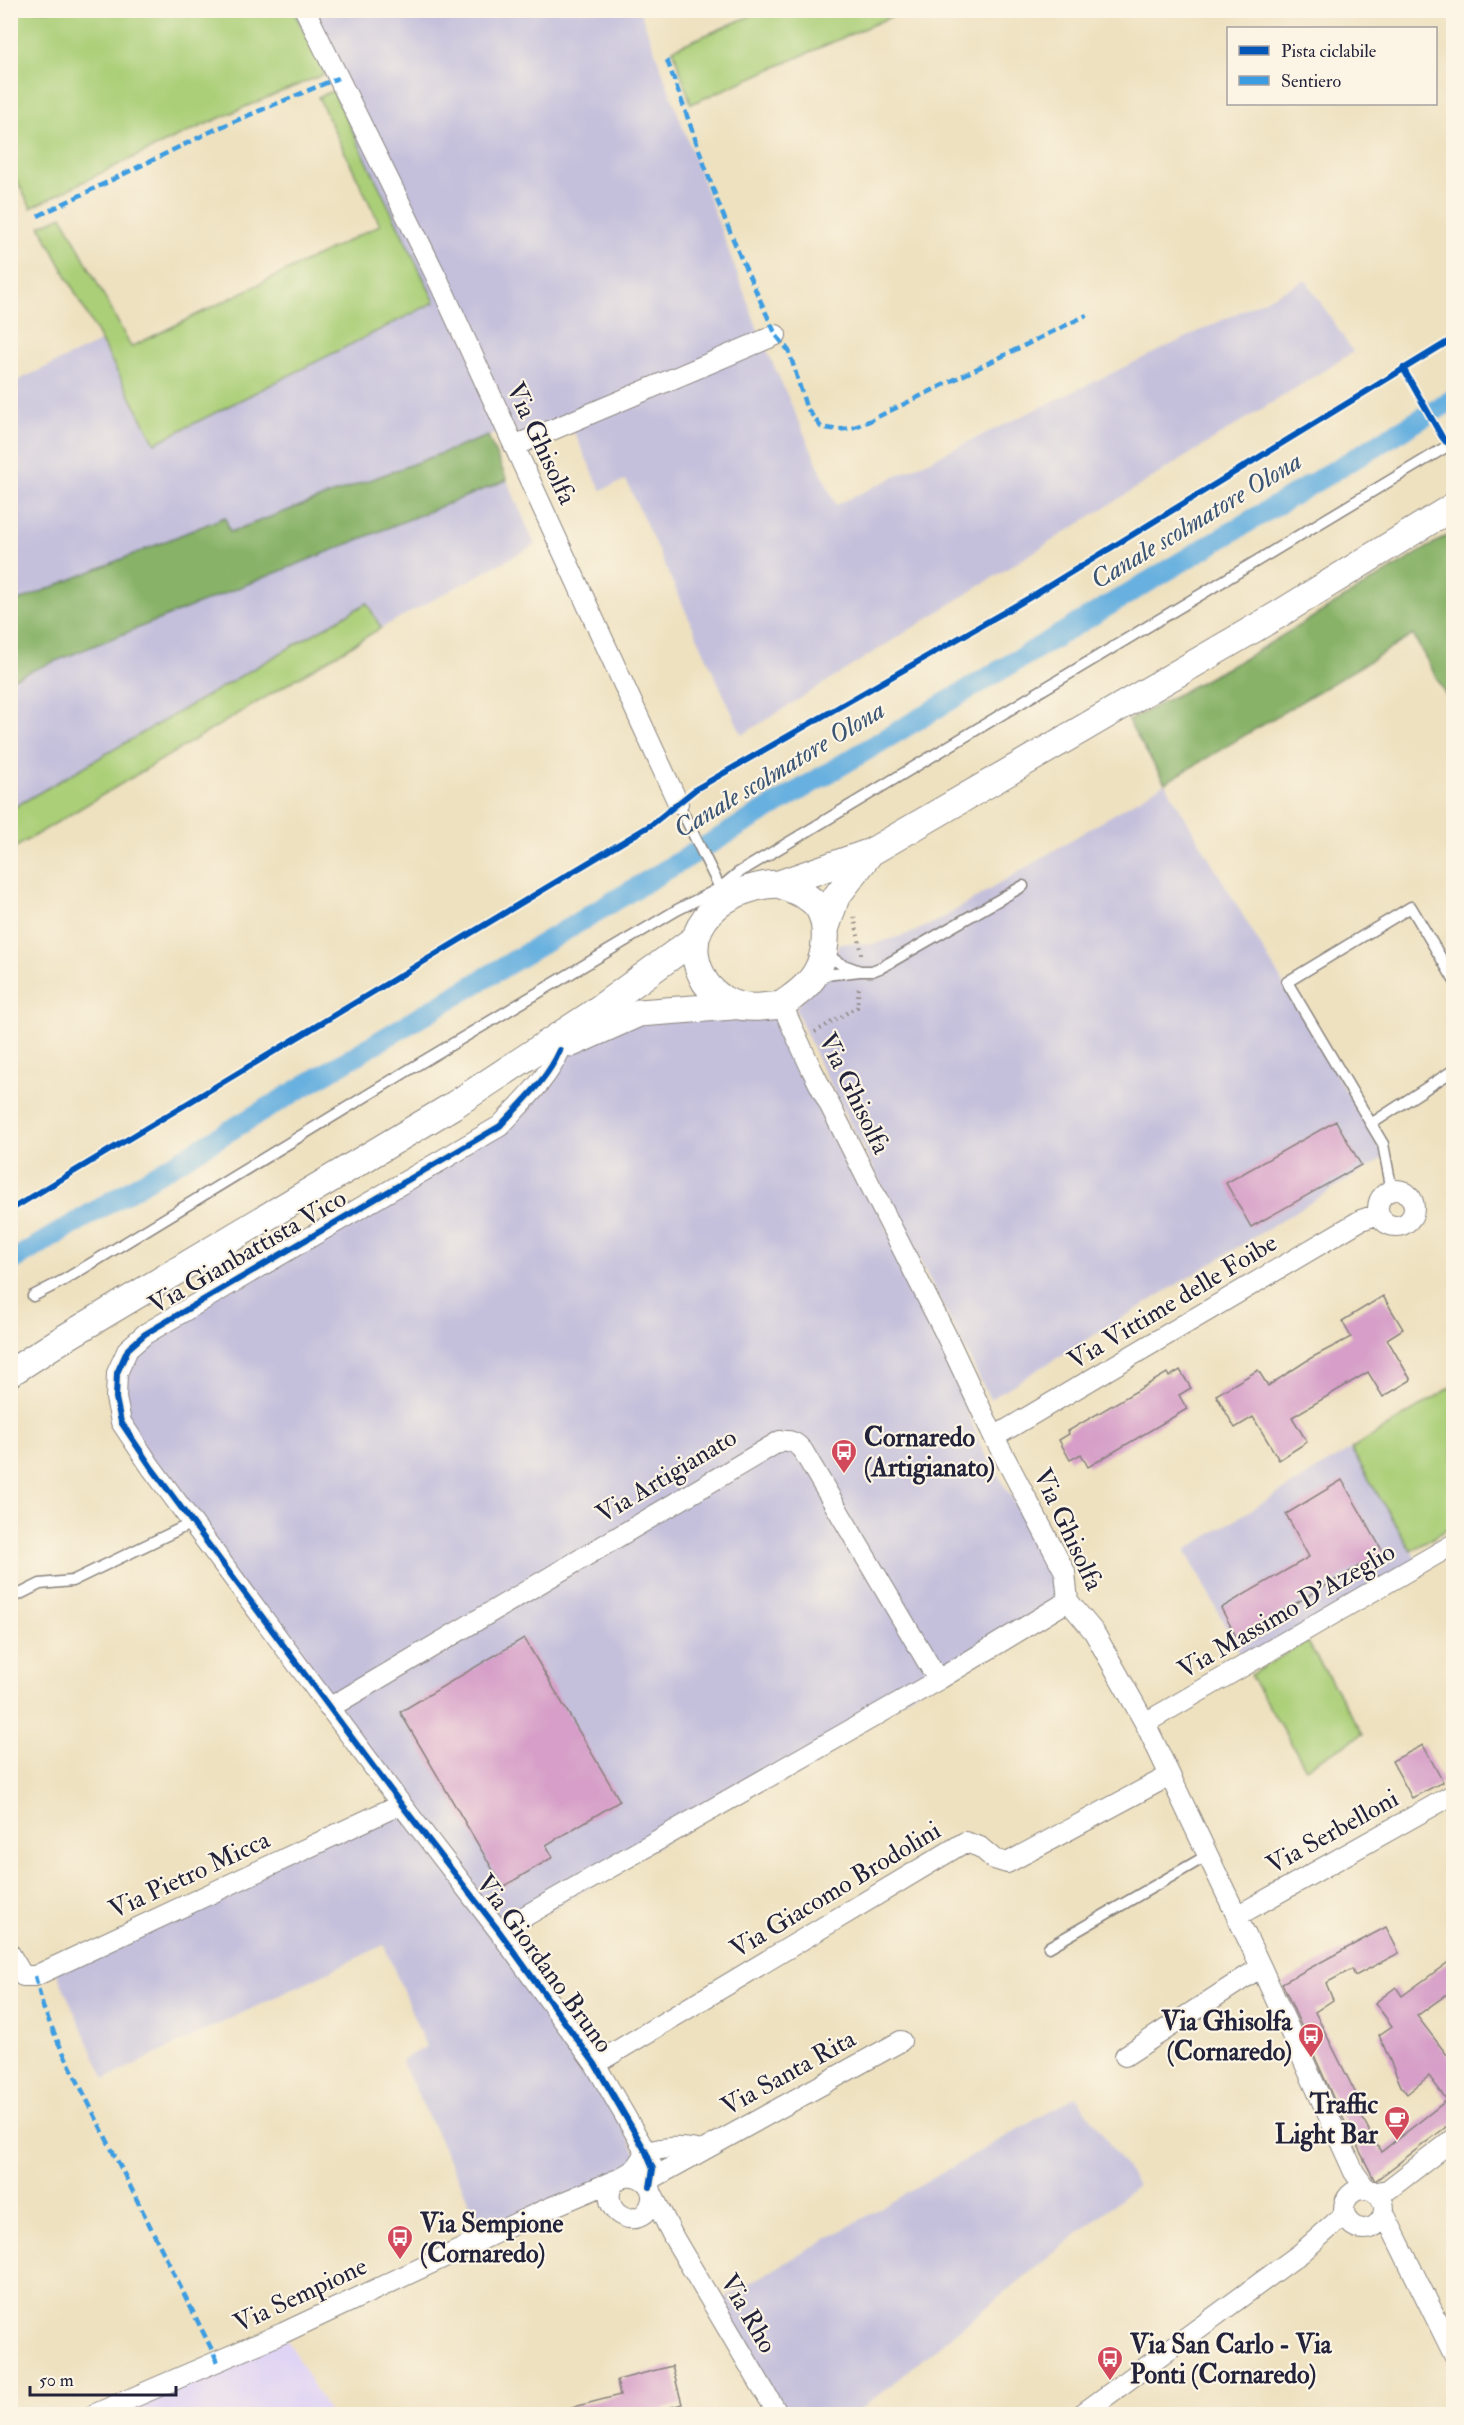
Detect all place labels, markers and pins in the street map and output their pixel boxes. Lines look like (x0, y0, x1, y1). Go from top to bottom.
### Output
place label: Cornaredo (Artigianato) (864, 1422, 995, 1485)
bus stop icon: Cornaredo (Artigianato) (829, 1437, 859, 1475)
place label: Via Ghisolfa (Cornaredo) (1160, 2006, 1293, 2068)
bus stop icon: Via Ghisolfa (Cornaredo) (1296, 2021, 1326, 2059)
place label: Traffic Light Bar (1275, 2089, 1378, 2152)
cafe icon: Traffic Light Bar (1382, 2104, 1412, 2142)
place label: Via Sempione (Cornaredo) (419, 2208, 564, 2270)
bus stop icon: Via Sempione (Cornaredo) (385, 2223, 415, 2261)
place label: Via San Carlo - Via Ponti (Cornaredo) (1129, 2329, 1333, 2391)
bus stop icon: Via San Carlo - Via Ponti (Cornaredo) (1095, 2344, 1125, 2382)

